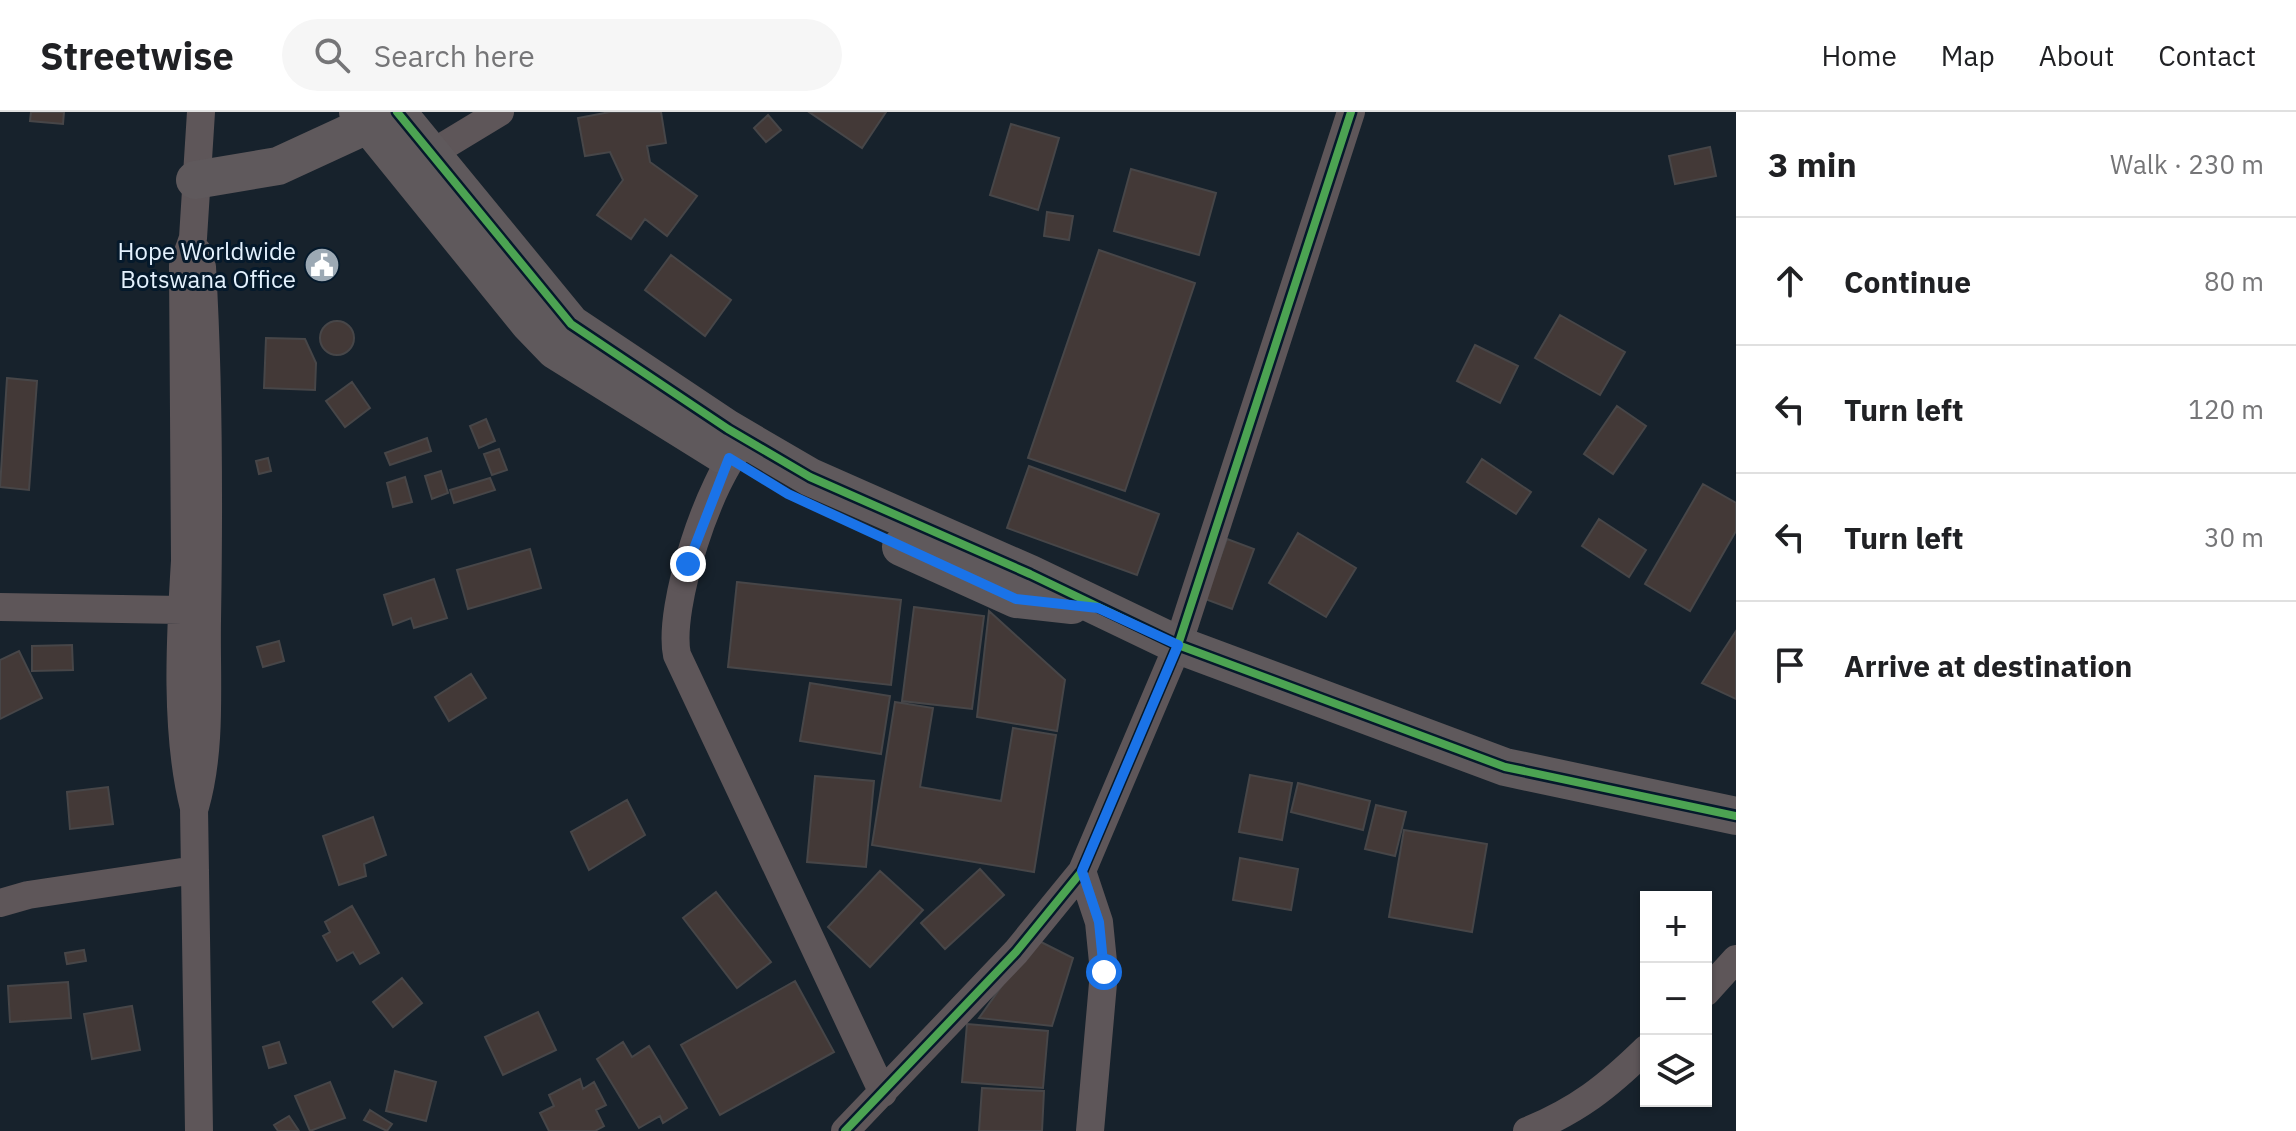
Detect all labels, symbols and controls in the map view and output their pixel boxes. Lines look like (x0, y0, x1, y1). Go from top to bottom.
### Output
search box (282, 19, 842, 91)
text: Streetwise (40, 31, 234, 80)
icon: search (310, 33, 354, 77)
text: Search here (374, 36, 535, 75)
text: Home (1821, 37, 1897, 74)
text: Map (1941, 37, 1995, 74)
text: About (2039, 37, 2114, 74)
text: Contact (2158, 37, 2256, 74)
text: 3 min (1768, 142, 1857, 186)
text: Walk · 230 m (2110, 147, 2264, 181)
place label: Hope Worldwide Botswana Office (118, 235, 296, 295)
public building icon: Hope Worldwide Botswana Office (303, 246, 341, 284)
icon: ahead (1768, 259, 1812, 303)
text: Continue (1844, 262, 1971, 301)
text: 80 m (2204, 264, 2264, 298)
icon: left (1768, 387, 1812, 431)
text: Turn left (1844, 390, 1963, 429)
text: 120 m (2188, 392, 2264, 426)
icon: left (1768, 515, 1812, 559)
text: Turn left (1844, 518, 1963, 557)
text: 30 m (2204, 520, 2264, 554)
route end (670, 546, 706, 582)
icon: arrive (1768, 643, 1812, 687)
text: Arrive at destination (1844, 646, 2132, 685)
map controls (1640, 891, 1712, 1107)
button: + (1640, 891, 1712, 963)
route start (1086, 954, 1122, 990)
button: − (1640, 963, 1712, 1035)
button: layers (1640, 1035, 1712, 1107)

